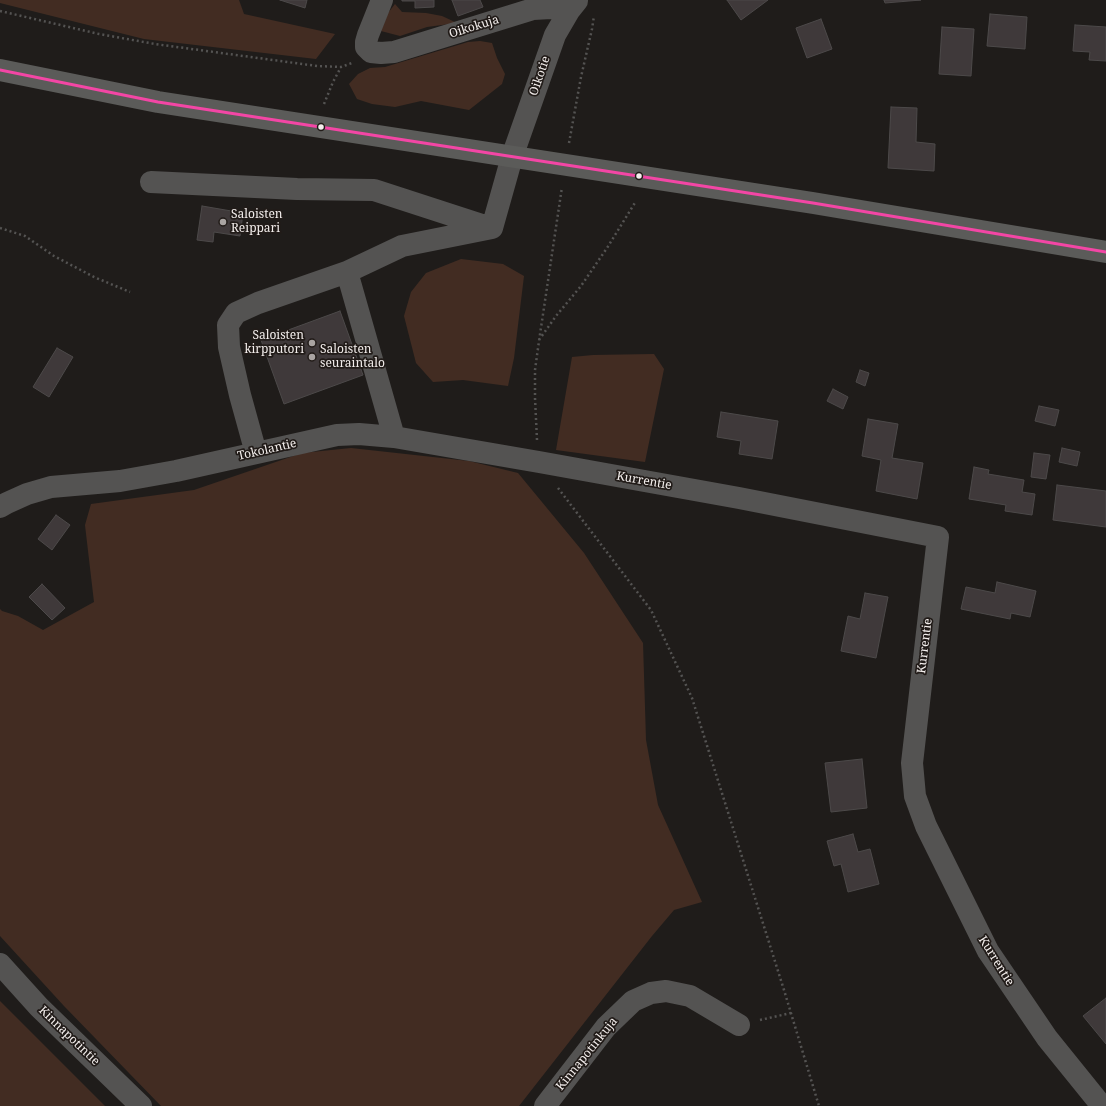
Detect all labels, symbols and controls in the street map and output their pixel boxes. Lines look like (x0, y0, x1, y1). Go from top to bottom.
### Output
street label: Oikokuja (447, 13, 501, 41)
street label: Oikotie (527, 54, 553, 98)
unlabelled marker (316, 122, 326, 132)
unlabelled marker (634, 171, 644, 181)
place label: Saloisten Reippari (231, 208, 283, 236)
marker: Saloisten Reippari (218, 217, 228, 227)
place label: Saloisten kirpputori (244, 329, 304, 357)
marker: Saloisten kirpputori (307, 338, 317, 348)
place label: Saloisten seuraintalo (320, 343, 385, 371)
marker: Saloisten seuraintalo (307, 352, 317, 362)
street label: Tokolantie (236, 436, 298, 464)
street label: Kurrentie (615, 469, 673, 493)
street label: Kurrentie (914, 617, 936, 675)
street label: Kurrentie (975, 934, 1017, 988)
street label: Kinnapotintie (36, 1003, 102, 1069)
street label: Kinnapotinkuja (553, 1015, 621, 1093)

